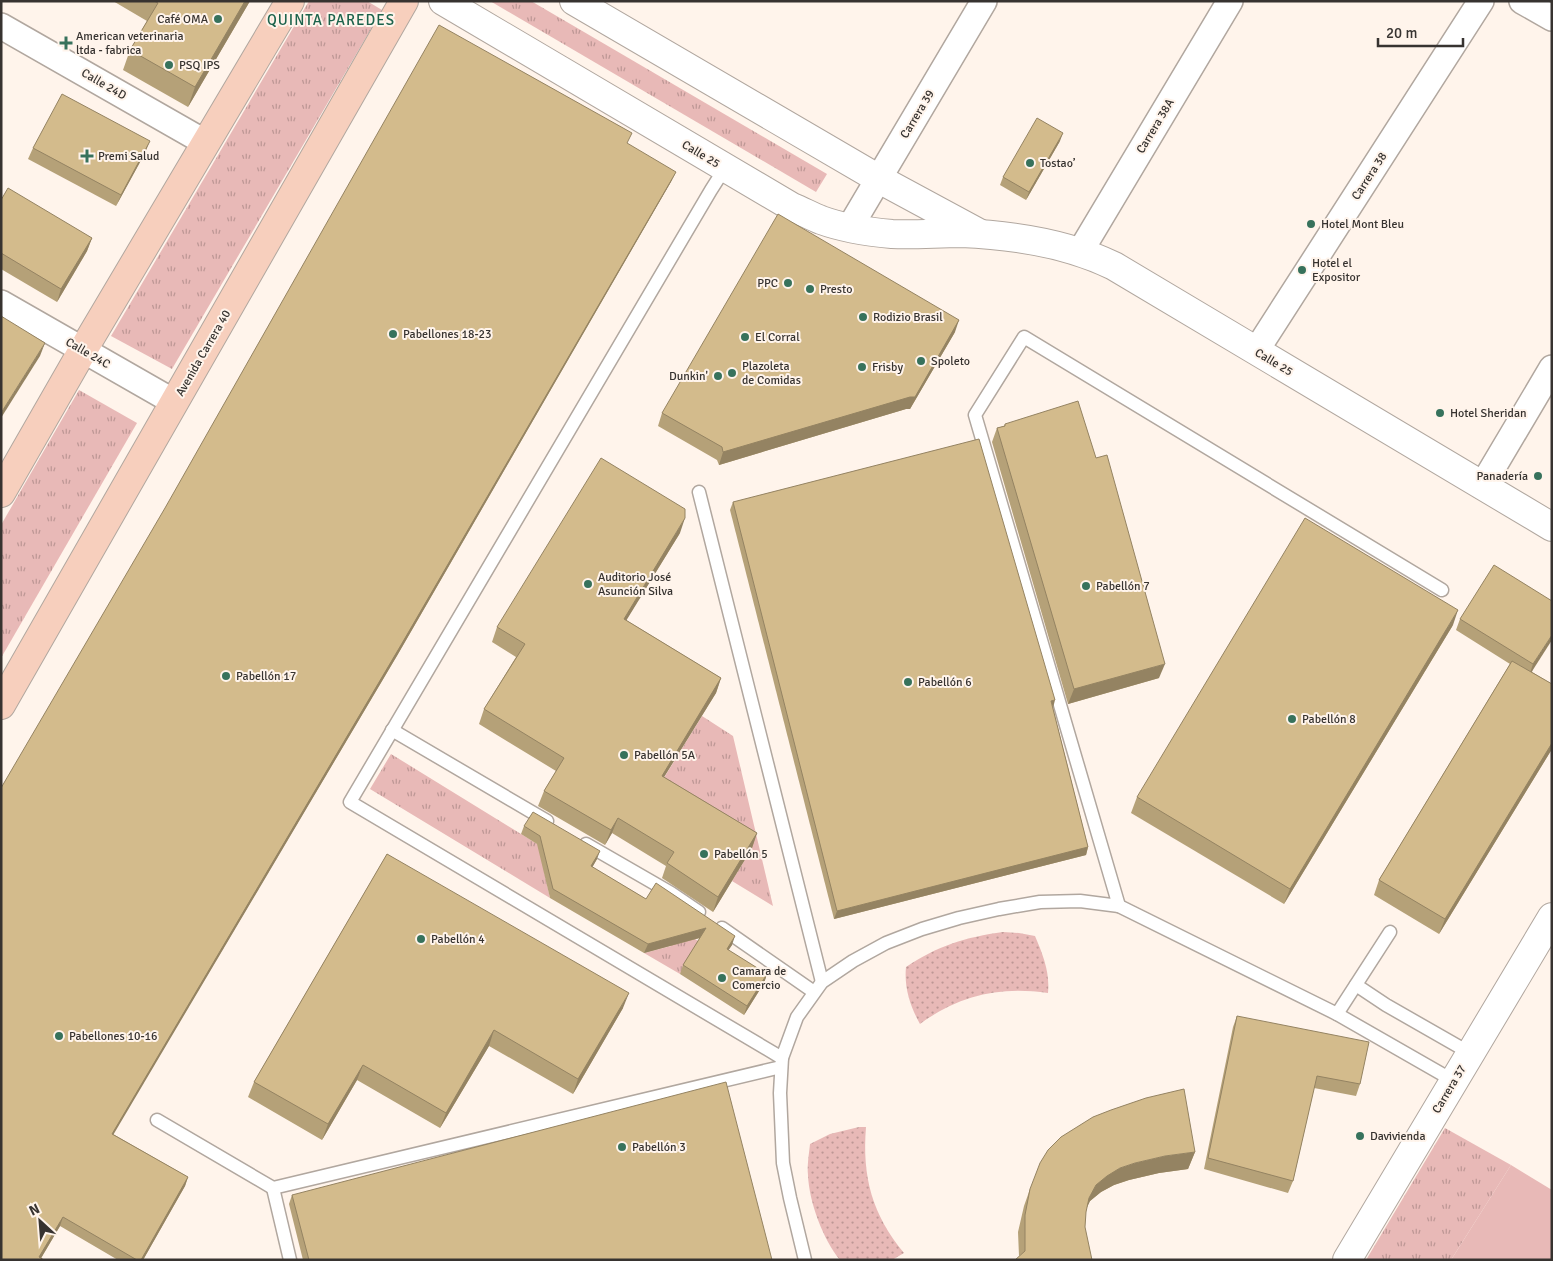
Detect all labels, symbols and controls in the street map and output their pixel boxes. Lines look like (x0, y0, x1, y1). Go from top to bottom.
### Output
district label: QUINTA PAREDES (267, 11, 395, 29)
place label: Café OMA (157, 12, 209, 27)
marker: Café OMA (212, 13, 224, 25)
scale bar (1378, 15, 1463, 47)
text: 20 m (1386, 24, 1417, 42)
place label: American veterinaria ltda - fabrica (76, 29, 184, 58)
marker: American veterinaria ltda - fabrica (60, 37, 72, 49)
place label: PSQ IPS (179, 58, 220, 73)
marker: PSQ IPS (163, 59, 175, 71)
street label: Calle 24D (79, 66, 129, 103)
street label: Carrera 39 (897, 87, 938, 141)
street label: Carrera 38A (1133, 96, 1178, 156)
street label: Calle 25 (679, 137, 722, 172)
marker: Premi Salud (80, 149, 94, 163)
place label: Premi Salud (98, 149, 159, 164)
street label: Carrera 38 (1348, 150, 1390, 203)
place label: Tostao’ (1040, 156, 1076, 171)
marker: Tostao’ (1024, 157, 1036, 169)
place label: Hotel Mont Bleu (1321, 217, 1404, 232)
marker: Hotel Mont Bleu (1305, 218, 1317, 230)
place label: Hotel el Expositor (1312, 256, 1361, 285)
marker: Hotel el Expositor (1296, 264, 1308, 276)
place label: PPC (757, 276, 778, 291)
marker: PPC (782, 277, 794, 289)
place label: Presto (820, 282, 852, 297)
marker: Presto (804, 283, 816, 295)
street label: Avenida Carrera 40 (173, 307, 234, 399)
place label: Rodizio Brasil (873, 310, 943, 325)
marker: Rodizio Brasil (857, 311, 869, 323)
place label: Pabellones 18-23 (403, 327, 492, 342)
marker: Pabellones 18-23 (387, 328, 399, 340)
place label: El Corral (755, 330, 800, 345)
marker: El Corral (739, 331, 751, 343)
street label: Calle 24C (63, 335, 113, 372)
street label: Calle 25 (1252, 345, 1295, 380)
place label: Spoleto (931, 354, 970, 369)
marker: Spoleto (915, 355, 927, 367)
place label: Plazoleta de Comidas (742, 359, 801, 388)
place label: Frisby (872, 360, 903, 375)
marker: Frisby (856, 361, 868, 373)
marker: Plazoleta de Comidas (726, 367, 738, 379)
place label: Dunkin' (669, 369, 708, 384)
marker: Dunkin' (712, 370, 724, 382)
place label: Hotel Sheridan (1450, 406, 1527, 421)
marker: Hotel Sheridan (1434, 407, 1446, 419)
place label: Panadería (1476, 469, 1528, 484)
marker: Panadería (1532, 470, 1544, 482)
place label: Auditorio José Asunción Silva (598, 570, 673, 599)
marker: Auditorio José Asunción Silva (582, 578, 594, 590)
place label: Pabellón 7 (1096, 579, 1150, 594)
marker: Pabellón 7 (1080, 580, 1092, 592)
place label: Pabellón 17 (236, 669, 296, 684)
marker: Pabellón 17 (220, 670, 232, 682)
place label: Pabellón 6 (918, 675, 972, 690)
marker: Pabellón 6 (902, 676, 914, 688)
place label: Pabellón 8 (1302, 712, 1356, 727)
marker: Pabellón 8 (1286, 713, 1298, 725)
place label: Pabellón 5A (634, 748, 696, 763)
marker: Pabellón 5A (618, 749, 630, 761)
place label: Pabellón 5 (714, 847, 768, 862)
marker: Pabellón 5 (698, 848, 710, 860)
place label: Pabellón 4 (431, 932, 485, 947)
marker: Pabellón 4 (415, 933, 427, 945)
place label: Camara de Comercio (732, 964, 786, 993)
marker: Camara de Comercio (716, 972, 728, 984)
place label: Pabellones 10-16 (69, 1029, 158, 1044)
marker: Pabellones 10-16 (53, 1030, 65, 1042)
street label: Carrera 37 (1429, 1062, 1470, 1116)
place label: Davivienda (1370, 1129, 1426, 1144)
marker: Davivienda (1354, 1130, 1366, 1142)
place label: Pabellón 3 (632, 1140, 686, 1155)
marker: Pabellón 3 (616, 1141, 628, 1153)
north arrow (15, 1196, 65, 1246)
text: N (26, 1200, 43, 1220)

